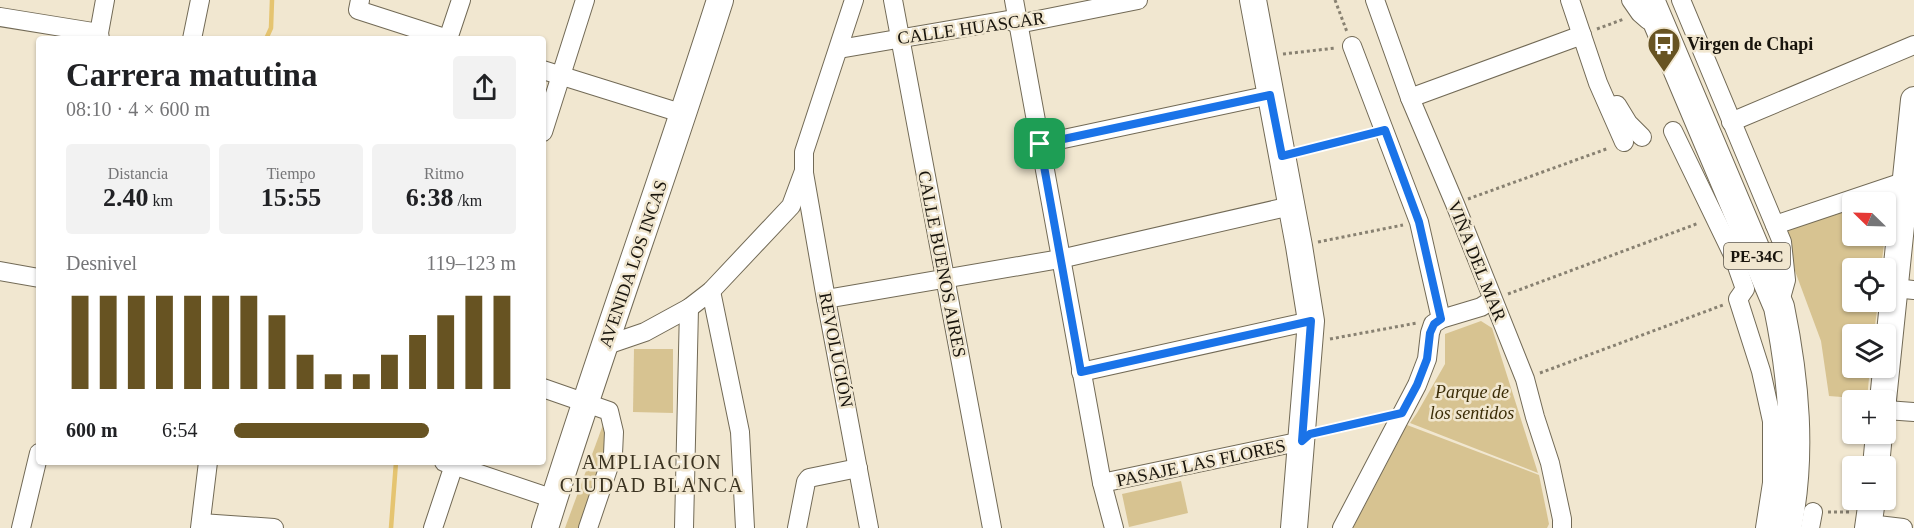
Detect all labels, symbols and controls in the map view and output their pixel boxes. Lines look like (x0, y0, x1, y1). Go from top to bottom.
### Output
street label: CALLE HUASCAR (896, 8, 1046, 48)
bus stop icon: Virgen de Chapi (1646, 26, 1682, 73)
place label: Virgen de Chapi (1687, 34, 1813, 54)
button: share (453, 56, 516, 119)
text: Carrera matutina (66, 57, 317, 93)
text: 08:10 · 4 × 600 m (66, 98, 210, 120)
pin (1014, 118, 1065, 169)
icon: arrive (1023, 127, 1056, 160)
text: Distancia (108, 165, 168, 182)
text: Tiempo (266, 165, 316, 182)
text: Ritmo (424, 165, 464, 182)
street label: CALLE BUENOS AIRES (914, 169, 970, 359)
street label: AVENIDA LOS INCAS (595, 178, 671, 350)
text: 2.40 (103, 183, 149, 212)
text: 15:55 (261, 183, 321, 212)
text: 6:38 (406, 183, 453, 212)
text: km (149, 192, 173, 209)
text: /km (453, 192, 482, 209)
north arrow (1842, 192, 1896, 246)
map controls (1842, 192, 1896, 510)
street label: VIÑA DEL MAR (1444, 197, 1511, 324)
road number: PE-34C (1724, 243, 1790, 269)
text: Desnivel (66, 252, 137, 274)
text: 119–123 m (426, 252, 516, 274)
button: locate (1842, 258, 1896, 312)
street label: REVOLUCIÓN (815, 290, 858, 409)
button: layers (1842, 324, 1896, 378)
park label: Parque de los sentidos (1430, 382, 1514, 423)
button: + (1842, 390, 1896, 444)
text: 600 m (66, 419, 118, 441)
text: 6:54 (162, 419, 198, 441)
street label: PASAJE LAS FLORES (1115, 435, 1287, 491)
district label: AMPLIACION CIUDAD BLANCA (560, 451, 744, 496)
button: − (1842, 456, 1896, 510)

